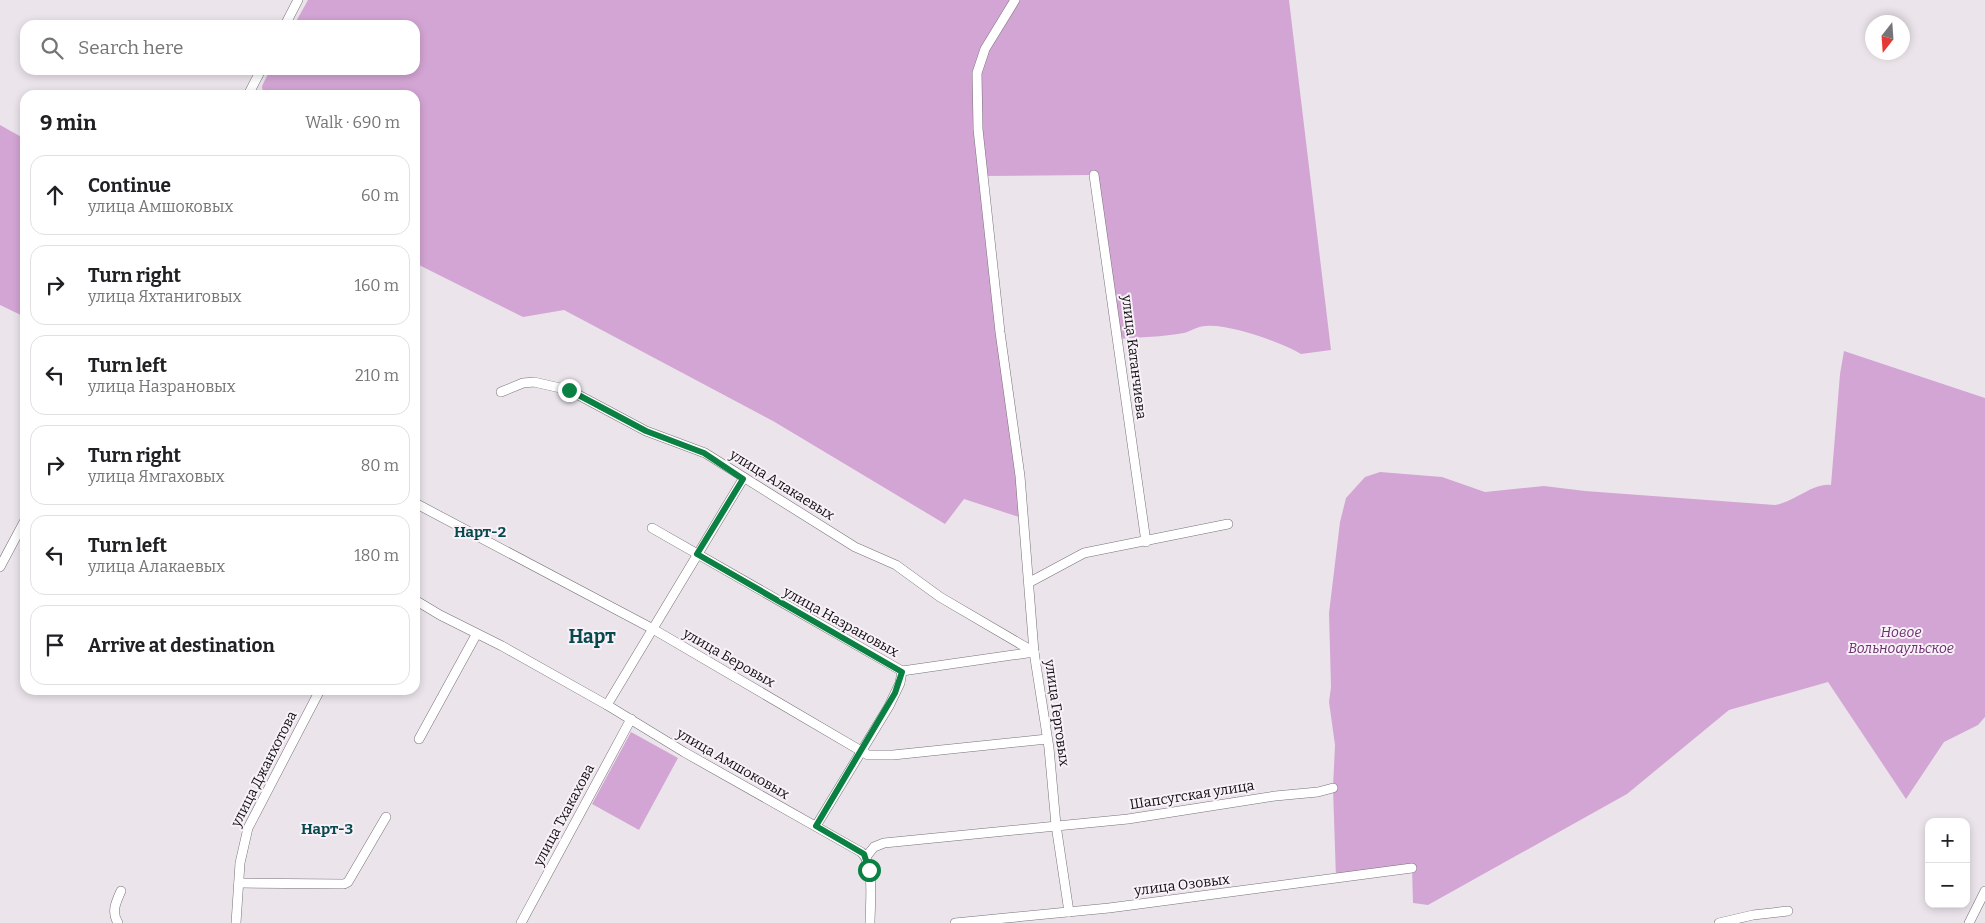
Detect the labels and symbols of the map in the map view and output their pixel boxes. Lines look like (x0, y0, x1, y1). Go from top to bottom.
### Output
north arrow (1865, 15, 1910, 60)
street label: улица Катанчиева (1118, 293, 1150, 420)
route end (558, 379, 581, 402)
street label: улица Алакаевых (726, 445, 838, 524)
district label: Нарт-2 (454, 523, 506, 541)
street label: улица Назрановых (780, 583, 902, 661)
street label: улица Беровых (679, 624, 778, 691)
park label: Новое Вольноаульское (1848, 624, 1954, 657)
district label: Нарт (568, 625, 616, 648)
street label: улица Герговых (1041, 657, 1073, 768)
street label: улица Джанхотова (227, 708, 301, 831)
street label: улица Амшоковых (673, 724, 793, 803)
street label: улица Тхакахова (529, 761, 598, 870)
street label: Шапсугская улица (1129, 777, 1256, 813)
district label: Нарт-3 (301, 820, 353, 838)
route start (858, 859, 881, 882)
street label: улица Озовых (1132, 871, 1231, 899)

